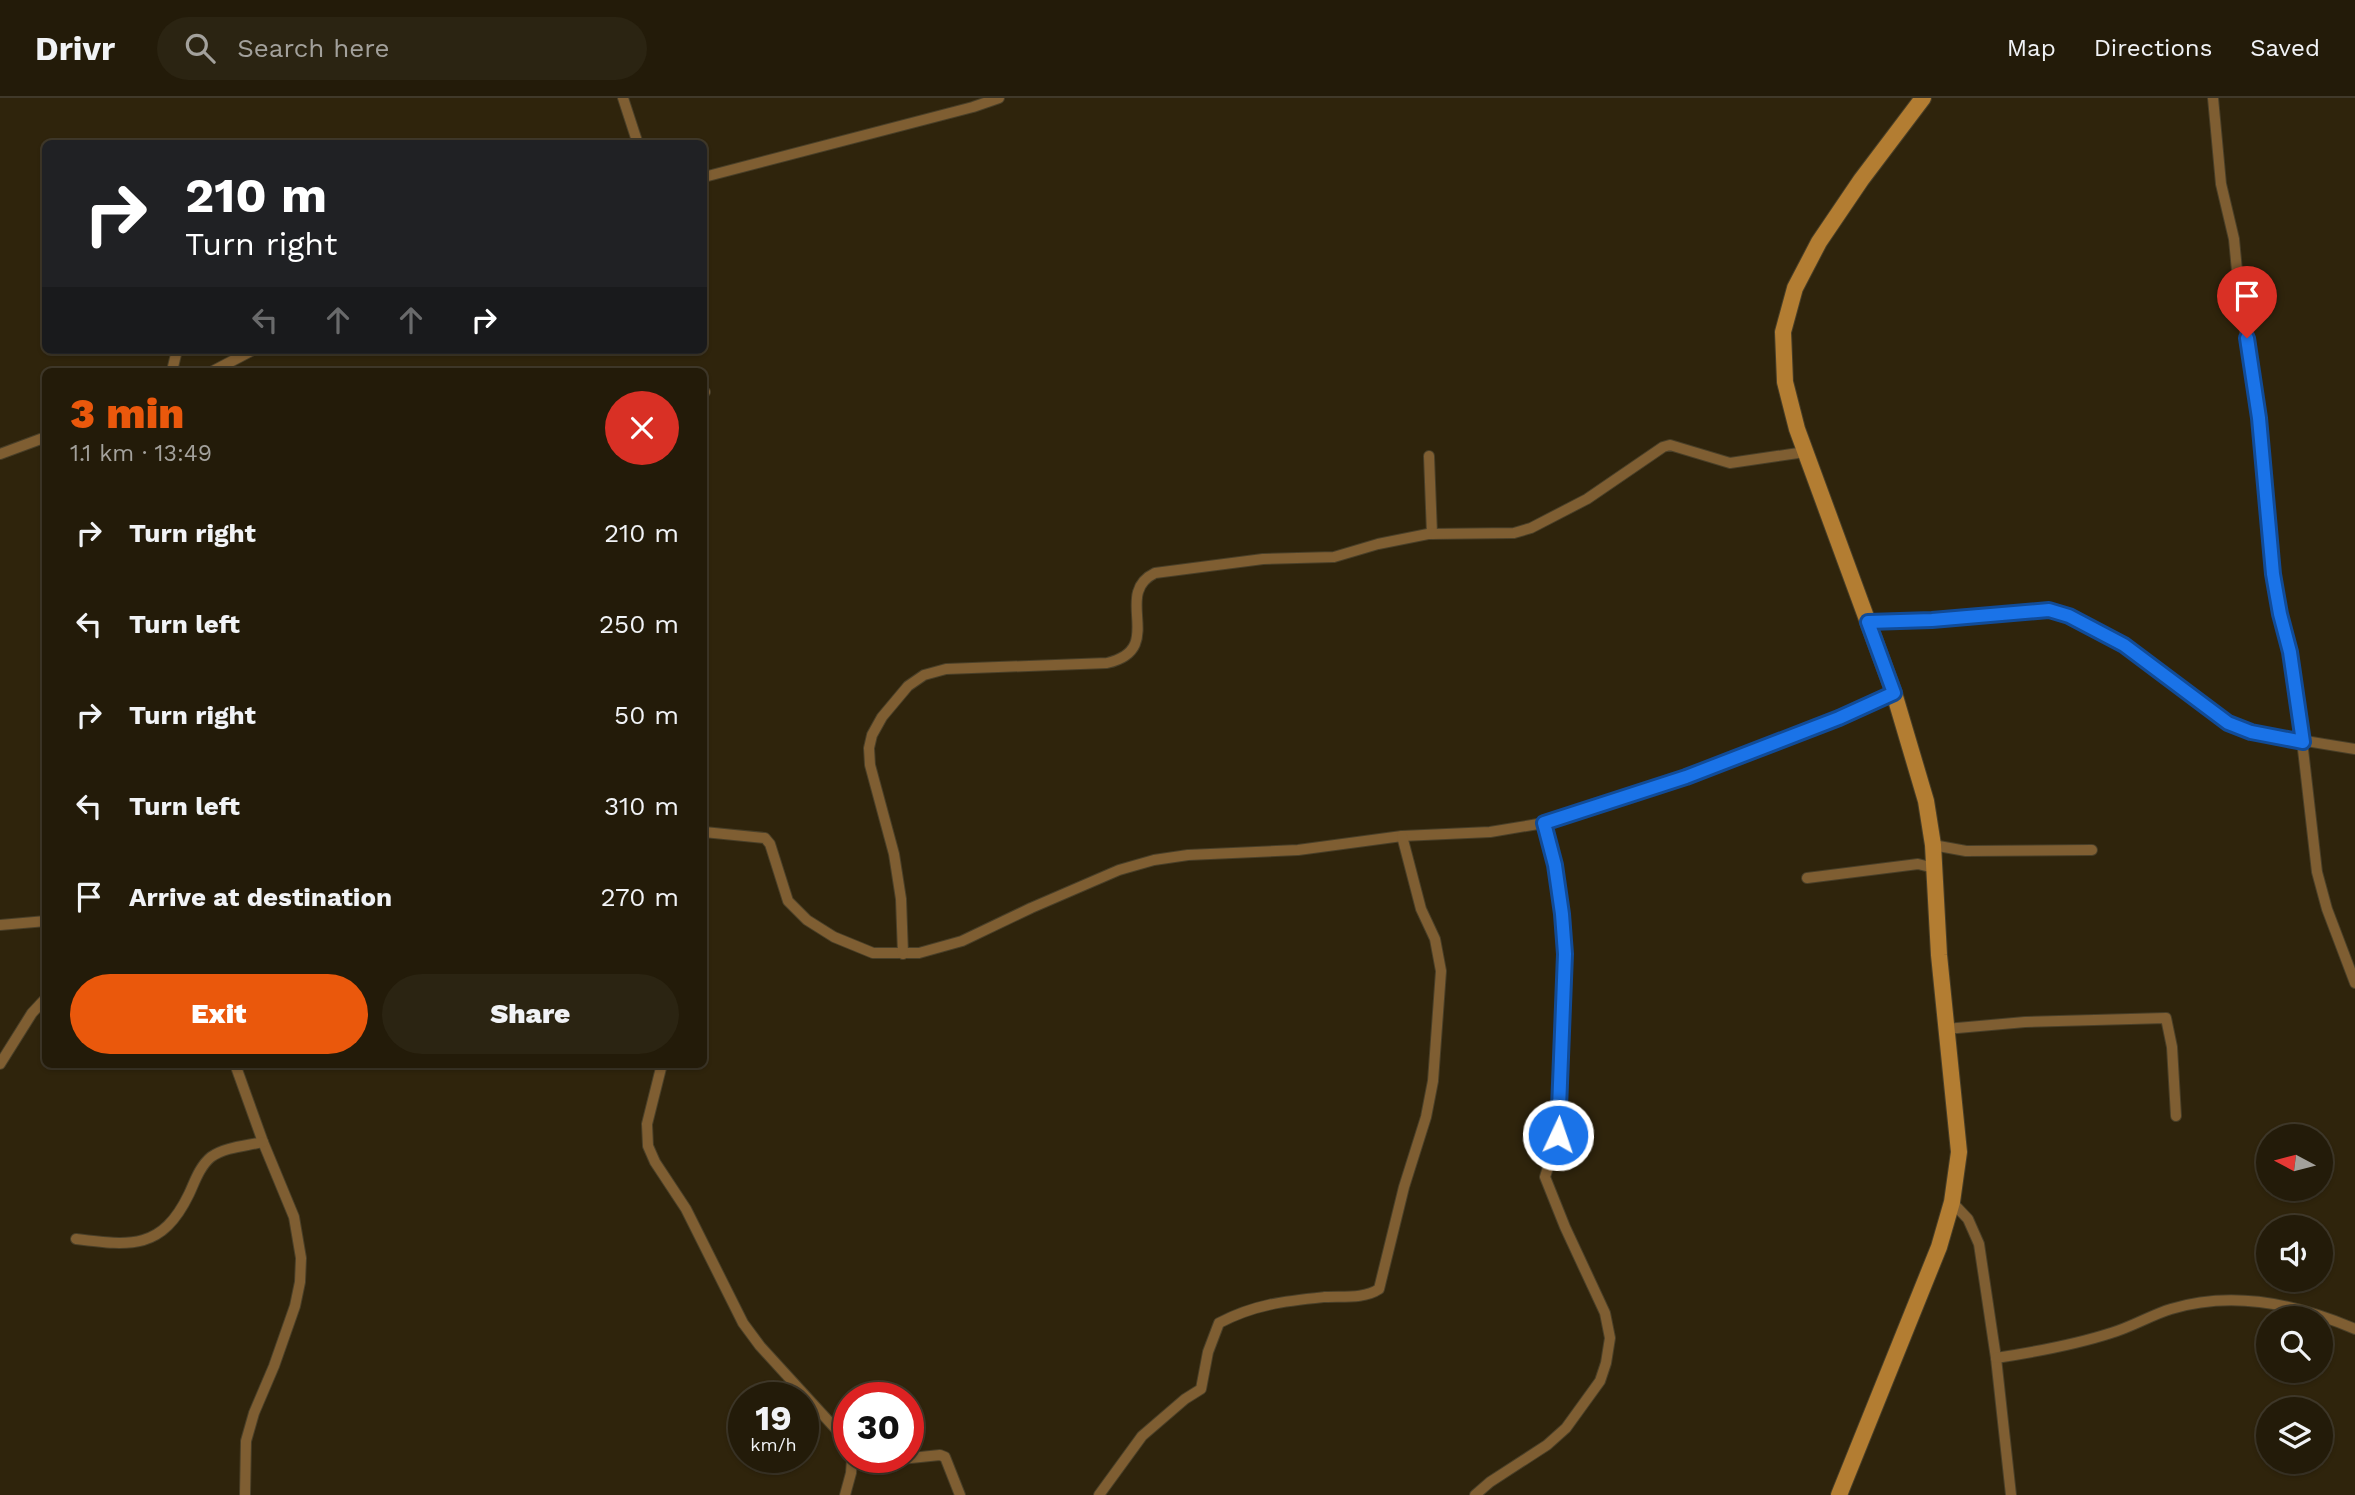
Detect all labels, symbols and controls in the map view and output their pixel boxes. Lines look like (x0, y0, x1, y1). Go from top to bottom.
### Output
search box (157, 17, 647, 80)
text: Drivr (35, 29, 115, 68)
icon: search (181, 29, 219, 67)
text: Search here (237, 33, 390, 63)
text: Map (2007, 34, 2056, 62)
text: Directions (2094, 34, 2212, 62)
text: Saved (2250, 34, 2320, 62)
text: 210 m (185, 166, 327, 224)
icon: right (70, 168, 161, 259)
text: Turn right (185, 225, 337, 263)
pin (2217, 266, 2277, 338)
icon: arrive (2228, 277, 2266, 315)
icon: left (246, 301, 284, 339)
icon: ahead (319, 301, 357, 339)
icon: ahead (392, 301, 430, 339)
icon: right (465, 301, 503, 339)
text: 3 min (70, 389, 184, 438)
button: close (605, 391, 679, 465)
text: 1.1 km · 13:49 (70, 440, 212, 467)
icon: right (70, 514, 108, 552)
text: Turn right (129, 518, 256, 548)
text: 210 m (604, 518, 679, 548)
icon: left (70, 605, 108, 643)
text: Turn left (129, 609, 240, 639)
text: 250 m (599, 609, 679, 639)
icon: right (70, 696, 108, 734)
text: Turn right (129, 700, 256, 730)
text: 50 m (614, 700, 679, 730)
icon: left (70, 787, 108, 825)
text: Turn left (129, 791, 240, 821)
text: 310 m (604, 791, 679, 821)
icon: arrive (70, 878, 108, 916)
text: Arrive at destination (129, 882, 392, 912)
text: 270 m (600, 882, 679, 912)
button: Exit (70, 974, 368, 1054)
button: Share (382, 974, 679, 1054)
position arrow (1521, 1098, 1595, 1172)
north arrow (2256, 1124, 2333, 1200)
map controls (2256, 1124, 2333, 1474)
button: sound (2256, 1215, 2333, 1292)
button: search (2256, 1306, 2333, 1383)
speed limit sign: 30 (833, 1382, 924, 1473)
text: 19 (755, 1397, 792, 1439)
button: layers (2256, 1397, 2333, 1474)
text: km/h (750, 1434, 797, 1455)

